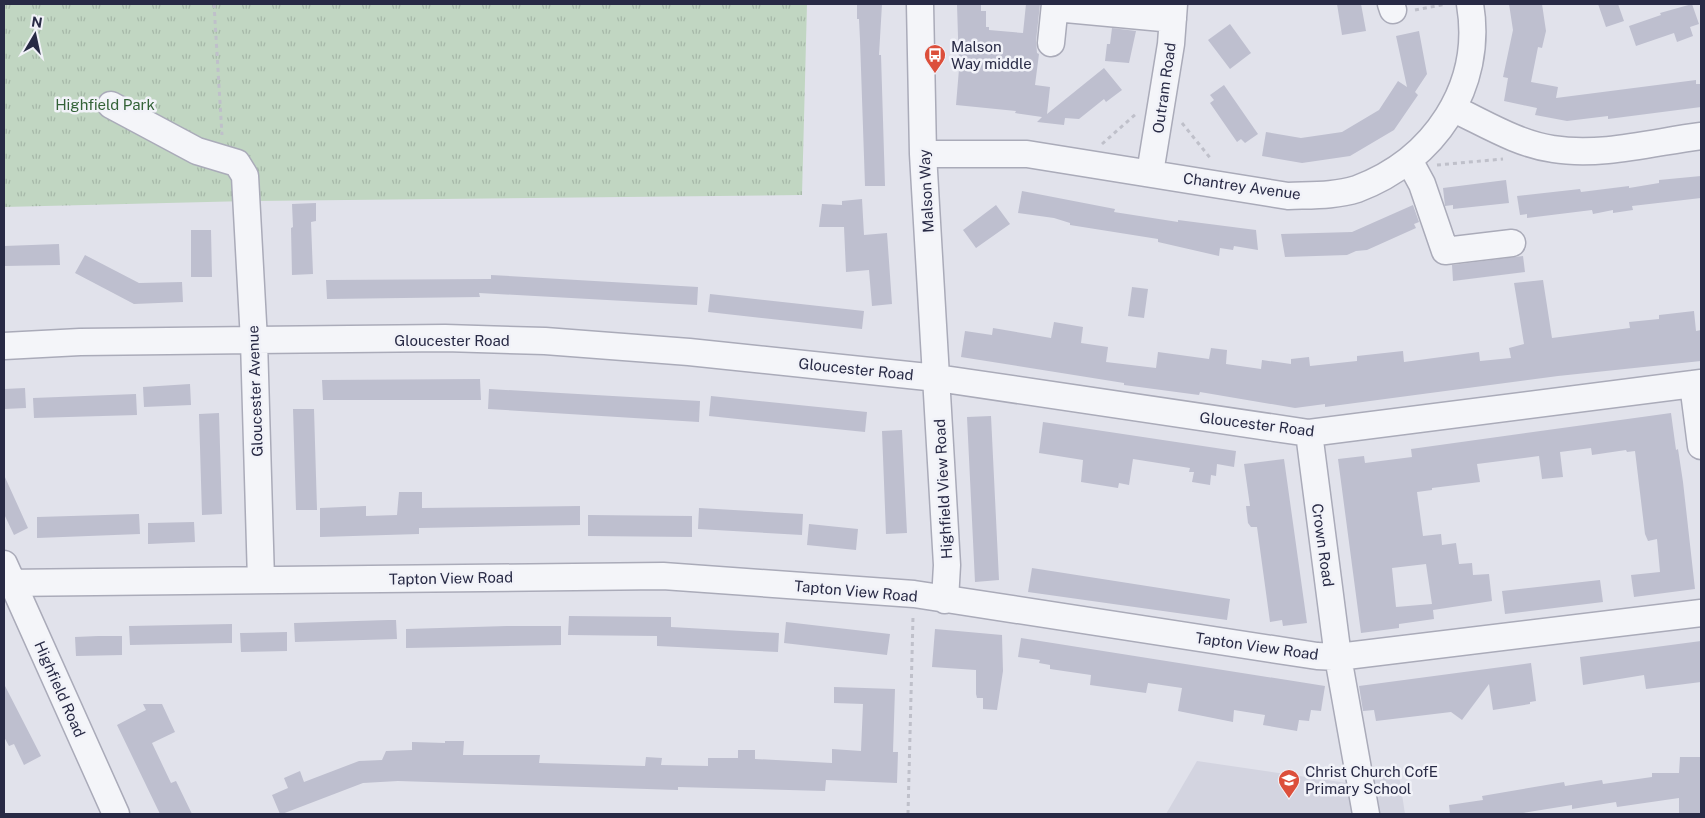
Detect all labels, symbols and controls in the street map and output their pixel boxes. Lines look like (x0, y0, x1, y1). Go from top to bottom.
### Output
north arrow (10, 10, 60, 60)
text: N (30, 13, 44, 31)
place label: Malson Way middle (951, 38, 1032, 72)
street label: Outram Road (1149, 41, 1179, 135)
bus stop icon: Malson Way middle (923, 43, 947, 74)
park label: Highfield Park (55, 96, 155, 113)
street label: Malson Way (915, 149, 937, 233)
street label: Chantrey Avenue (1182, 169, 1302, 203)
street label: Gloucester Avenue (244, 325, 266, 457)
street label: Gloucester Road (394, 332, 510, 349)
street label: Gloucester Road (798, 355, 914, 383)
street label: Gloucester Road (1199, 409, 1315, 439)
street label: Highfield View Road (931, 418, 955, 560)
street label: Crown Road (1309, 502, 1337, 588)
street label: Tapton View Road (389, 568, 513, 588)
street label: Tapton View Road (794, 577, 918, 605)
street label: Tapton View Road (1194, 629, 1320, 663)
street label: Highfield Road (31, 638, 89, 740)
place label: Christ Church CofE Primary School (1305, 763, 1438, 797)
school or university icon: Christ Church CofE Primary School (1277, 768, 1301, 799)

